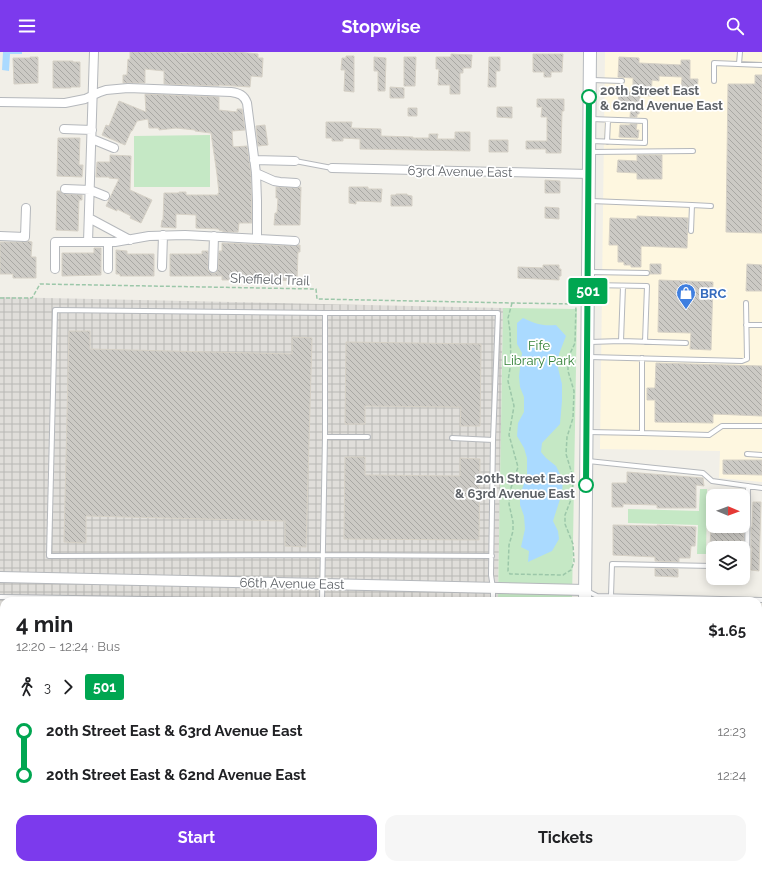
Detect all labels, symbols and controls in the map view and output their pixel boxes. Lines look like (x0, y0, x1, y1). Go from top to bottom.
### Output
icon: menu (16, 15, 38, 37)
icon: search (724, 15, 746, 37)
text: Stopwise (342, 16, 421, 37)
place label: 20th Street East & 62nd Avenue East (600, 83, 723, 113)
marker: 20th Street East & 62nd Avenue East (581, 89, 597, 105)
street label: 63rd Avenue East (408, 163, 513, 180)
street label: Sheffield Trail (230, 271, 310, 288)
line badge: 501 (565, 278, 611, 304)
shop icon: BRC (675, 282, 697, 310)
text: 501 (576, 283, 600, 299)
place label: BRC (700, 286, 726, 301)
park label: Fife Library Park (503, 338, 575, 368)
place label: 20th Street East & 63rd Avenue East (455, 471, 575, 501)
marker: 20th Street East & 63rd Avenue East (578, 477, 594, 493)
north arrow (706, 489, 750, 533)
map controls (706, 489, 750, 585)
button: layers (706, 541, 750, 585)
street label: 66th Avenue East (239, 575, 345, 592)
text: 4 min (16, 611, 73, 637)
text: $1.65 (708, 622, 746, 640)
text: 12:20 – 12:24 · Bus (16, 639, 120, 654)
icon: walk (16, 676, 38, 698)
icon: forward (57, 676, 79, 698)
text: 501 (93, 679, 116, 695)
text: 3 (44, 680, 51, 695)
text: 20th Street East & 63rd Avenue East (46, 722, 303, 740)
text: 12:23 (718, 724, 746, 739)
text: 20th Street East & 62nd Avenue East (46, 766, 306, 784)
text: 12:24 (717, 768, 746, 783)
button: Start (16, 815, 377, 861)
button: Tickets (385, 815, 746, 861)

